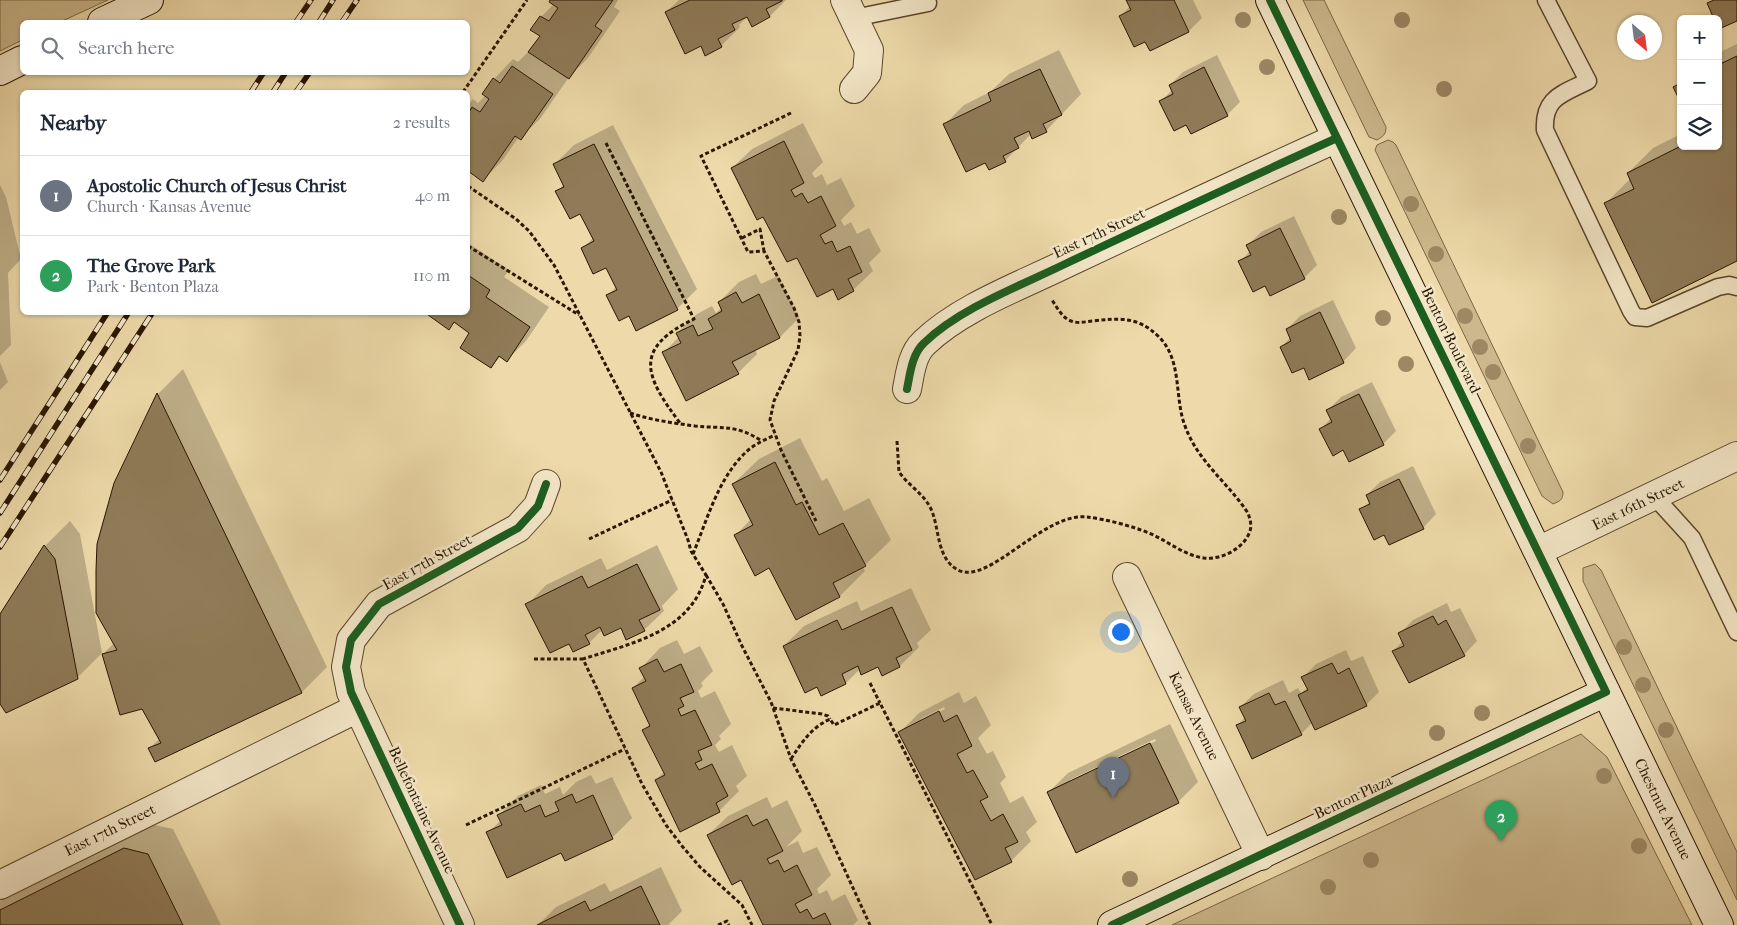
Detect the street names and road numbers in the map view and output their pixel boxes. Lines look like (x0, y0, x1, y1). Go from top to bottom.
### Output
street label: East 17th Street (1050, 204, 1148, 262)
street label: Benton Boulevard (1417, 284, 1485, 397)
street label: East 16th Street (1589, 474, 1688, 534)
street label: East 17th Street (379, 530, 475, 594)
street label: Kansas Avenue (1165, 669, 1223, 764)
street label: Bellefontaine Avenue (385, 744, 460, 877)
street label: Chestnut Avenue (1631, 755, 1696, 863)
street label: Benton Plaza (1311, 771, 1396, 823)
street label: East 17th Street (61, 800, 159, 860)

